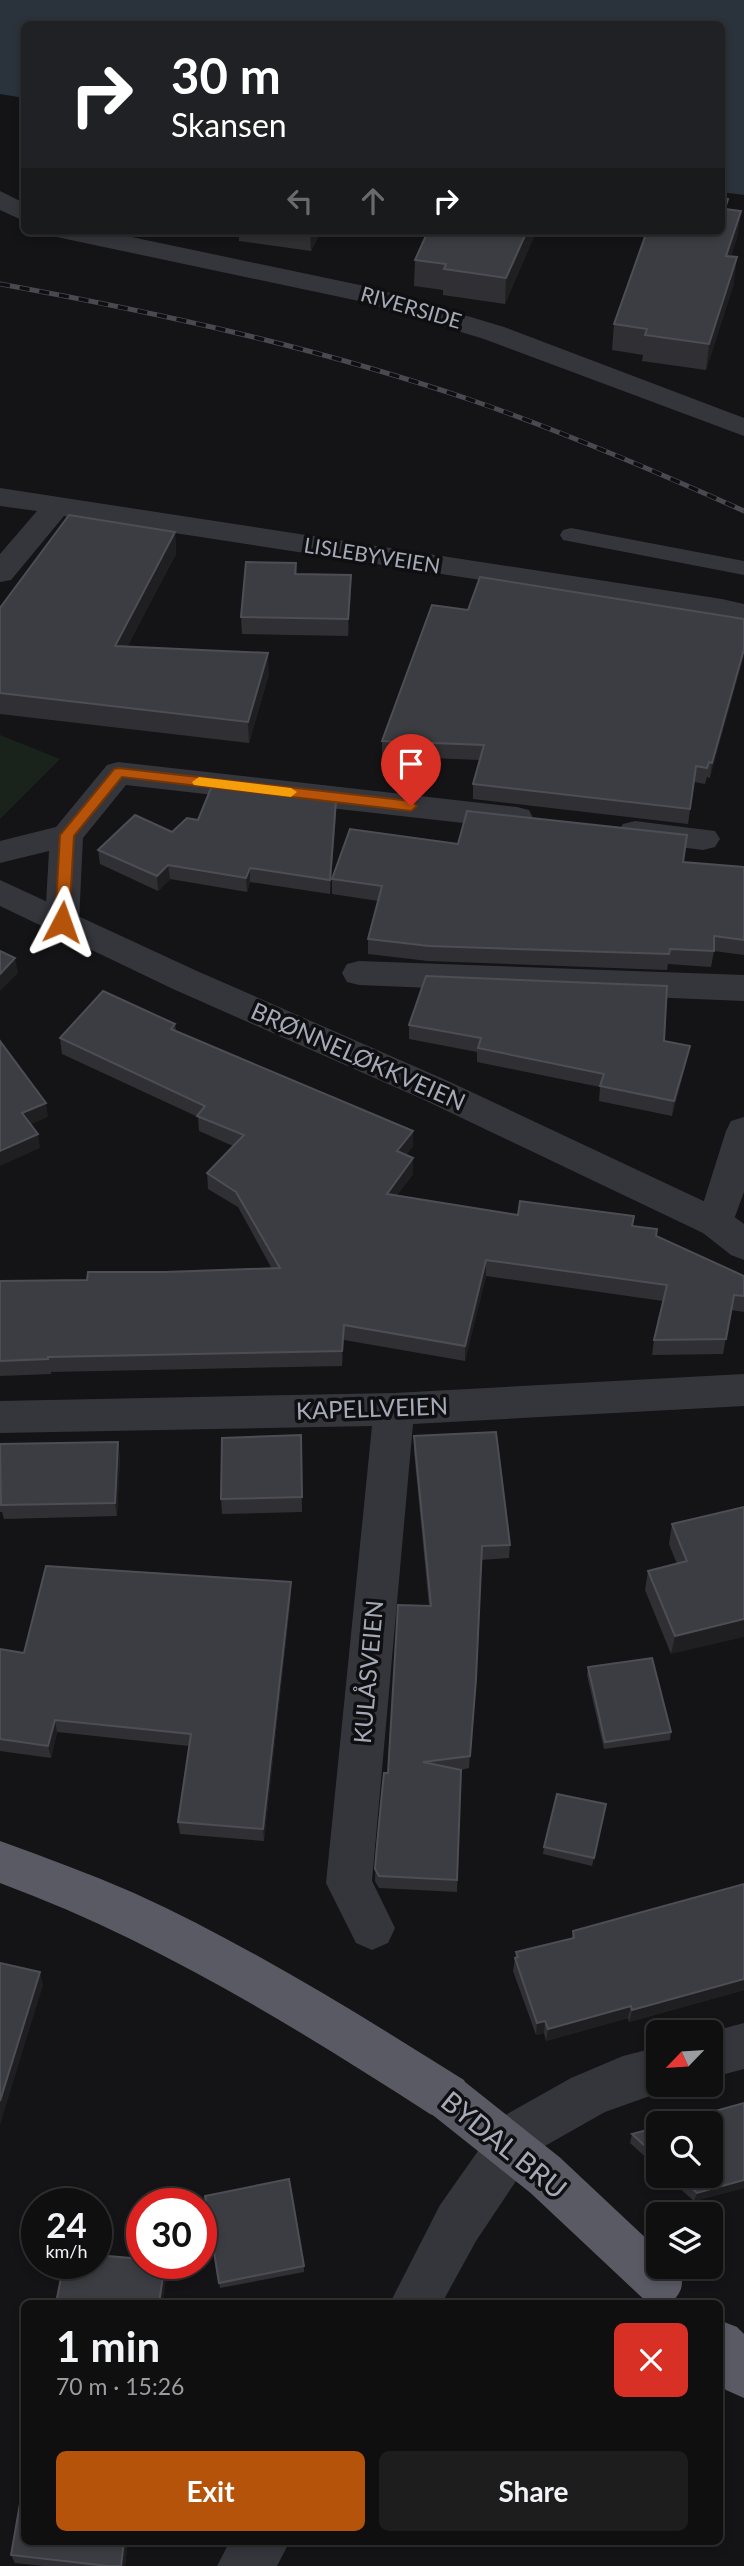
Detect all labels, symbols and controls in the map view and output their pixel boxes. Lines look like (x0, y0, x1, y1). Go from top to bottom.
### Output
text: 30 m (171, 46, 281, 104)
icon: right (56, 49, 147, 140)
text: Skansen (171, 105, 287, 144)
icon: left (281, 182, 319, 220)
icon: ahead (354, 182, 392, 220)
icon: right (427, 182, 465, 220)
street label: RIVERSIDE (358, 280, 465, 333)
street label: LISLEBYVEIEN (302, 531, 442, 578)
pin (381, 734, 441, 806)
icon: arrive (392, 745, 430, 783)
position arrow (25, 885, 99, 959)
street label: BRØNNELØKKVEIEN (247, 995, 470, 1116)
street label: KAPELLVEIEN (295, 1390, 448, 1425)
street label: KULÅSVEIEN (347, 1599, 388, 1745)
north arrow (646, 2020, 723, 2096)
map controls (646, 2020, 723, 2279)
street label: BYDAL BRU (435, 2083, 574, 2205)
button: search (646, 2111, 723, 2188)
speed limit sign: 30 (126, 2188, 217, 2279)
button: layers (646, 2202, 723, 2279)
text: 24 (46, 2203, 87, 2245)
text: km/h (45, 2240, 88, 2262)
text: 1 min (56, 2321, 160, 2371)
button: close (614, 2323, 688, 2397)
text: 70 m · 15:26 (56, 2372, 184, 2400)
button: Exit (56, 2451, 365, 2531)
button: Share (379, 2451, 688, 2531)

